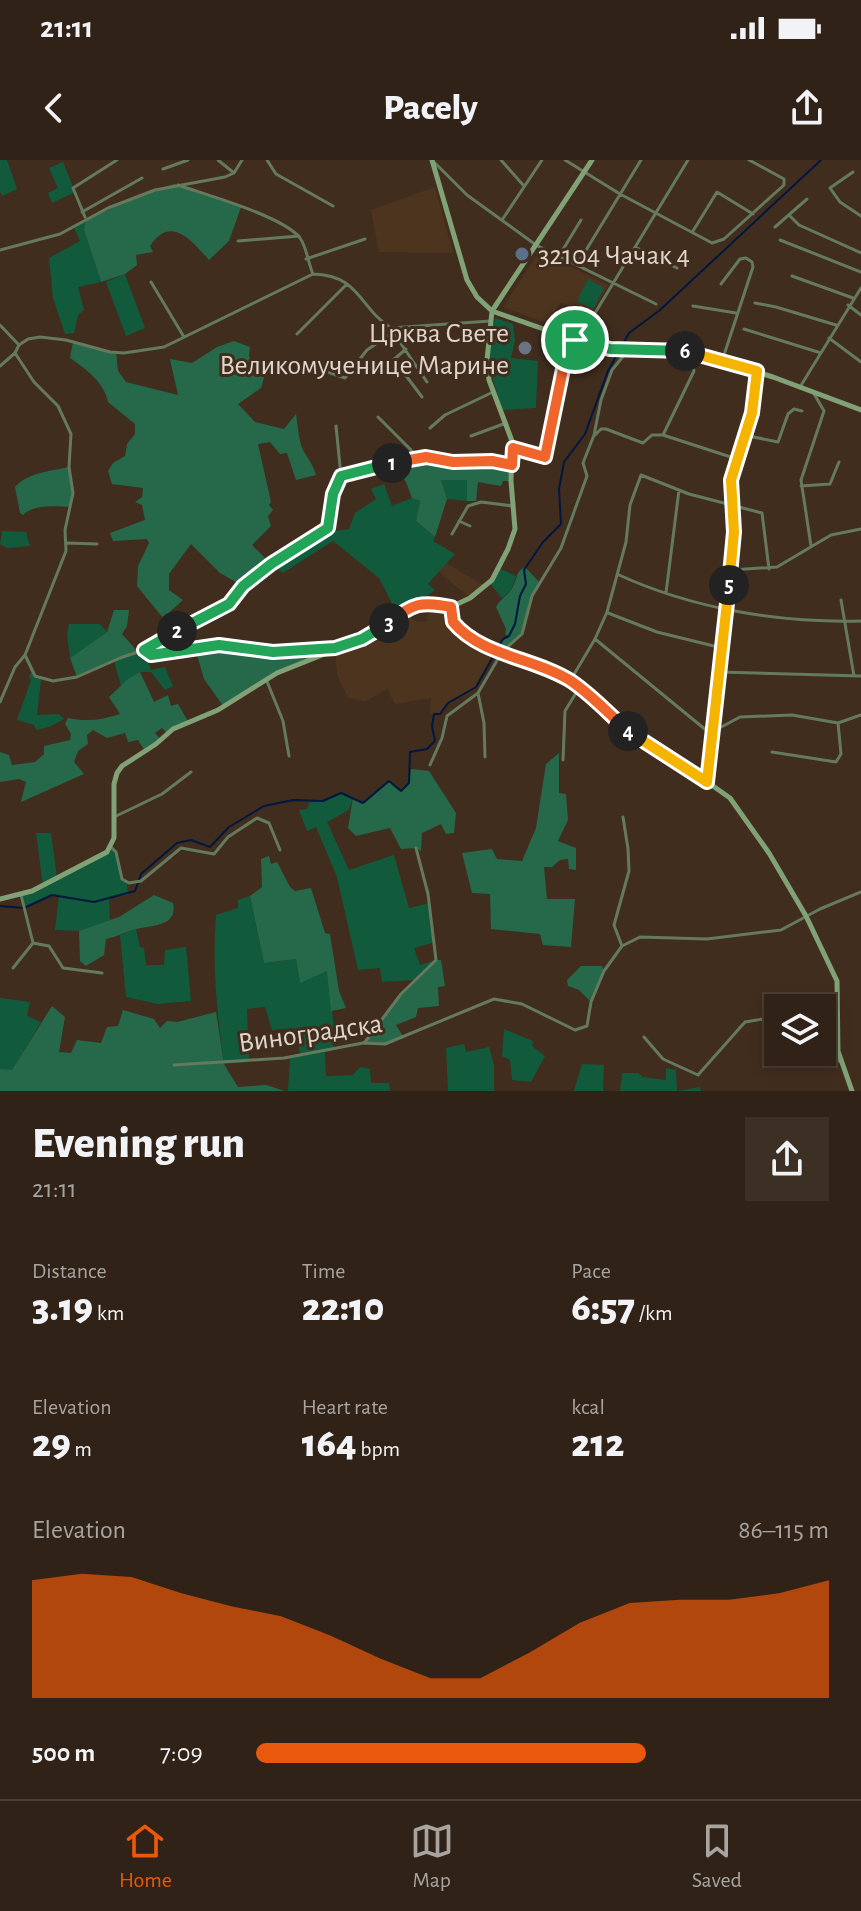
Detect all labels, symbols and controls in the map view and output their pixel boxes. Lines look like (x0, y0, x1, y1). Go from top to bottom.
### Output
text: 21:11 (40, 13, 93, 43)
icon: back (32, 86, 76, 130)
icon: share (785, 86, 829, 130)
text: Pacely (383, 90, 478, 126)
place label: 32104 Чачак 4 (538, 242, 690, 270)
marker: 32104 Чачак 4 (513, 245, 531, 263)
pin (541, 306, 609, 374)
icon: arrive (553, 318, 597, 362)
place label: Црква Свете Великомученице Марине (219, 320, 509, 380)
pin: 6 (665, 331, 705, 371)
marker: Црква Свете Великомученице Марине (516, 339, 534, 357)
text: 6 (680, 340, 690, 362)
pin: 1 (372, 443, 412, 483)
text: 1 (388, 452, 396, 474)
pin: 5 (709, 565, 749, 605)
text: 5 (724, 574, 734, 596)
pin: 3 (369, 603, 409, 643)
pin: 2 (157, 611, 197, 651)
text: 3 (384, 612, 394, 634)
text: 2 (172, 620, 182, 642)
pin: 4 (608, 711, 648, 751)
text: 4 (622, 720, 634, 742)
map controls (764, 994, 836, 1066)
button: layers (764, 994, 836, 1066)
street label: Виноградска (236, 1010, 384, 1058)
button: share (745, 1117, 829, 1201)
text: Evening run (32, 1122, 245, 1166)
text: 21:11 (32, 1176, 77, 1202)
text: Distance (32, 1260, 107, 1282)
text: Time (302, 1260, 346, 1282)
text: Pace (571, 1260, 611, 1282)
text: 3.19 (32, 1288, 93, 1328)
text: 22:10 (302, 1288, 385, 1328)
text: 6:57 (571, 1288, 635, 1328)
text: km (93, 1302, 124, 1324)
text: /km (635, 1302, 673, 1324)
text: Elevation (32, 1396, 112, 1418)
text: Heart rate (302, 1396, 388, 1418)
text: kcal (571, 1396, 605, 1418)
text: 29 (32, 1424, 71, 1464)
text: 164 (302, 1424, 357, 1464)
text: 212 (571, 1424, 624, 1464)
text: m (71, 1438, 92, 1460)
text: bpm (357, 1438, 400, 1460)
text: Elevation (32, 1517, 126, 1543)
text: 86–115 m (738, 1517, 829, 1543)
text: 500 m (32, 1740, 95, 1766)
text: 7:09 (160, 1740, 203, 1766)
tab: Home (119, 1819, 172, 1893)
tab: Map (410, 1819, 454, 1893)
tab: Saved (692, 1819, 742, 1893)

